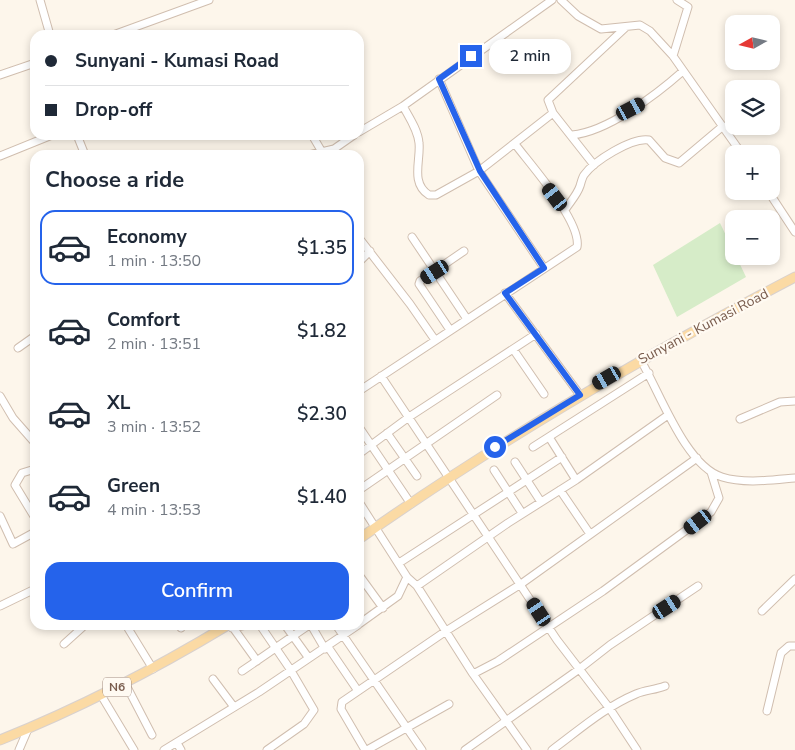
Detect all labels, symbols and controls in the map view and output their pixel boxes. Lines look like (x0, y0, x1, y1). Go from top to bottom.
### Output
north arrow (725, 15, 780, 70)
map controls (725, 15, 780, 265)
callout: 2 min (488, 38, 571, 74)
route end (460, 45, 482, 67)
text: 2 min (510, 45, 550, 67)
text: Sunyani - Kumasi Road (75, 48, 279, 74)
button: layers (725, 80, 780, 135)
car (614, 95, 647, 123)
text: Drop-off (75, 97, 152, 123)
button: + (725, 145, 780, 200)
text: Choose a ride (45, 165, 184, 195)
car (539, 181, 570, 213)
button: − (725, 210, 780, 265)
text: Economy (107, 224, 187, 250)
icon: car (47, 225, 92, 270)
text: $1.35 (297, 235, 347, 261)
text: 1 min · 13:50 (107, 250, 201, 272)
car (418, 258, 451, 286)
street label: Sunyani - Kumasi Road (635, 284, 772, 369)
text: Comfort (107, 307, 180, 333)
icon: car (47, 308, 92, 353)
text: $1.82 (297, 318, 347, 344)
text: 2 min · 13:51 (107, 333, 201, 355)
car (590, 364, 623, 392)
text: XL (107, 390, 130, 416)
icon: car (47, 391, 92, 436)
text: $2.30 (297, 401, 347, 427)
text: 3 min · 13:52 (107, 416, 201, 438)
route start (484, 436, 506, 458)
text: Green (107, 473, 160, 499)
icon: car (47, 474, 92, 519)
text: $1.40 (297, 484, 347, 510)
text: 4 min · 13:53 (107, 499, 201, 521)
car (681, 507, 714, 537)
button: Confirm (45, 562, 349, 620)
car (650, 593, 683, 621)
car (524, 595, 553, 629)
road number: N6 (103, 678, 131, 696)

